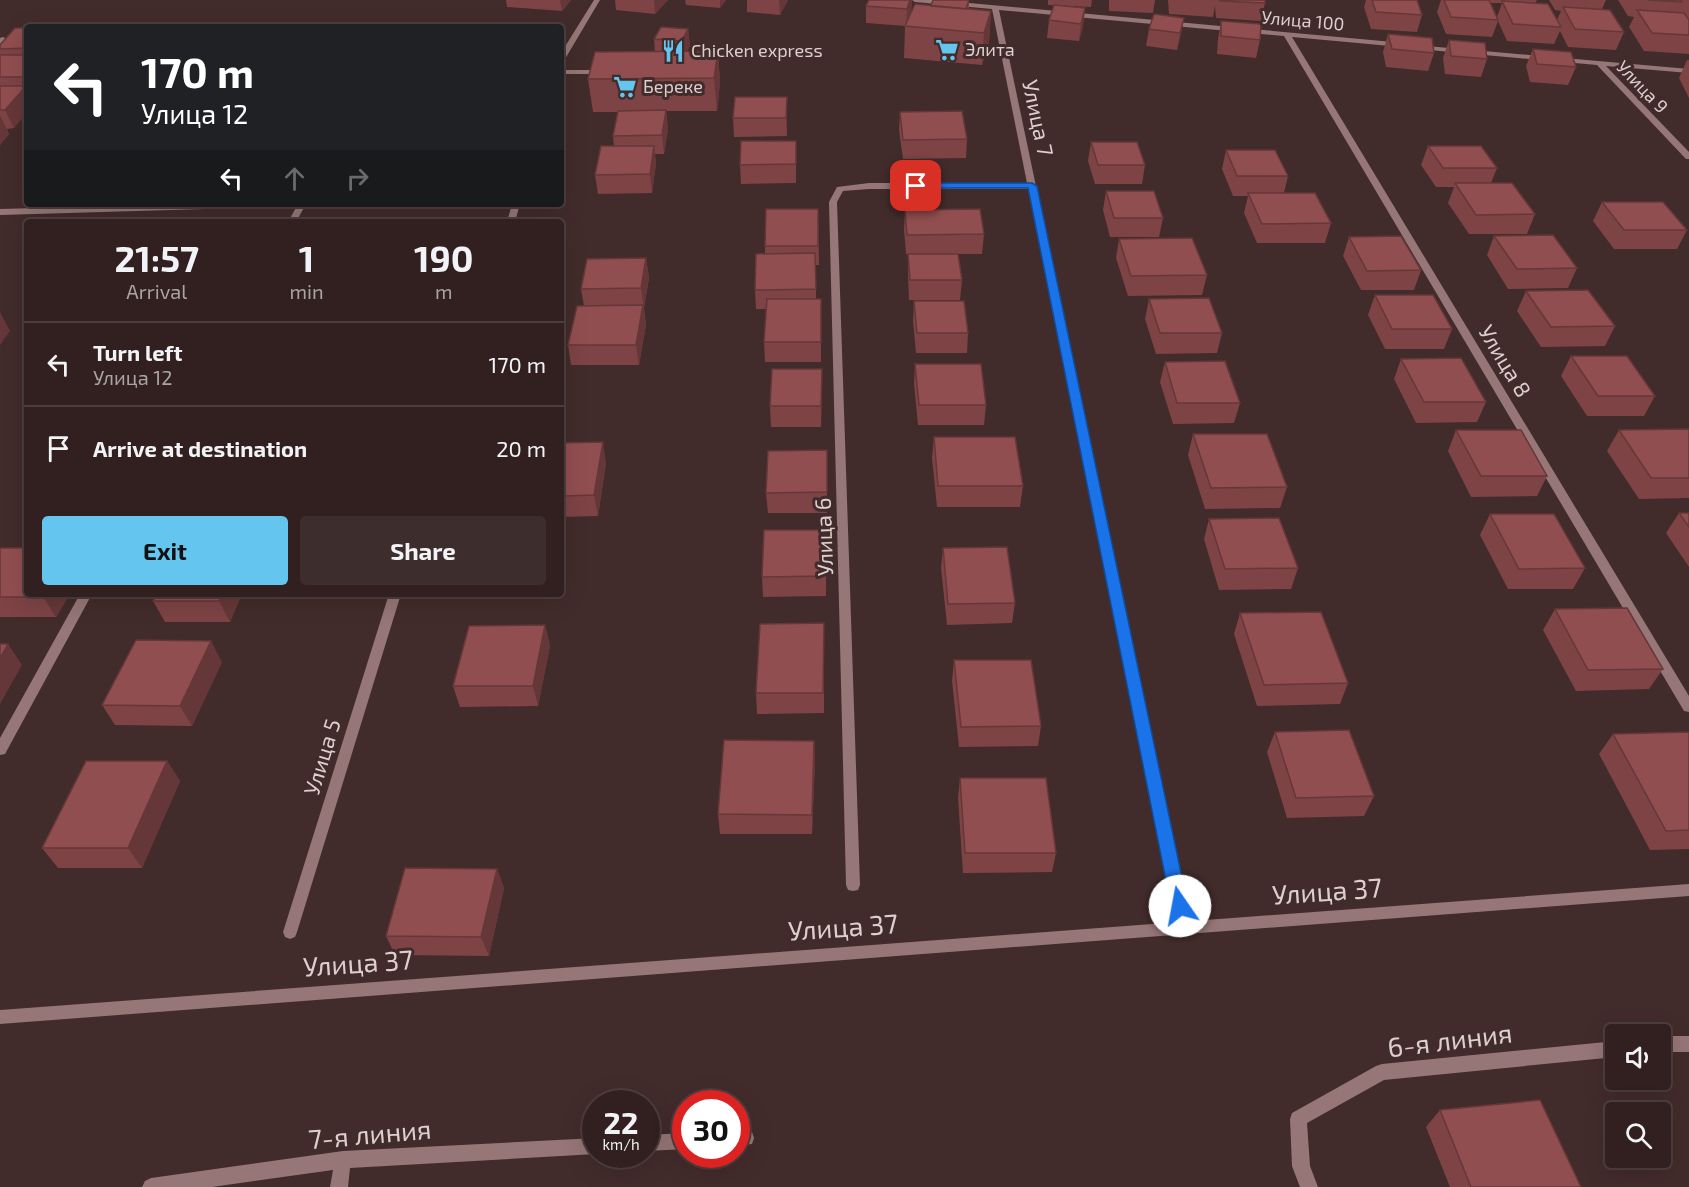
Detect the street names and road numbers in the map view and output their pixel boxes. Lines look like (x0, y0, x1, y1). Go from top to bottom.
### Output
street label: Улица 100 (1261, 5, 1345, 35)
street label: Улица 9 (1612, 55, 1673, 117)
street label: Улица 7 (1018, 77, 1060, 158)
street label: Улица 8 (1474, 320, 1537, 401)
street label: Улица 6 (809, 497, 837, 577)
street label: Улица 5 (297, 716, 345, 798)
street label: Улица 37 (1271, 870, 1383, 910)
street label: Улица 37 (787, 906, 899, 946)
street label: Улица 37 (302, 942, 414, 982)
street label: 6-я линия (1386, 1015, 1514, 1063)
street label: 7-я линия (307, 1112, 433, 1154)

